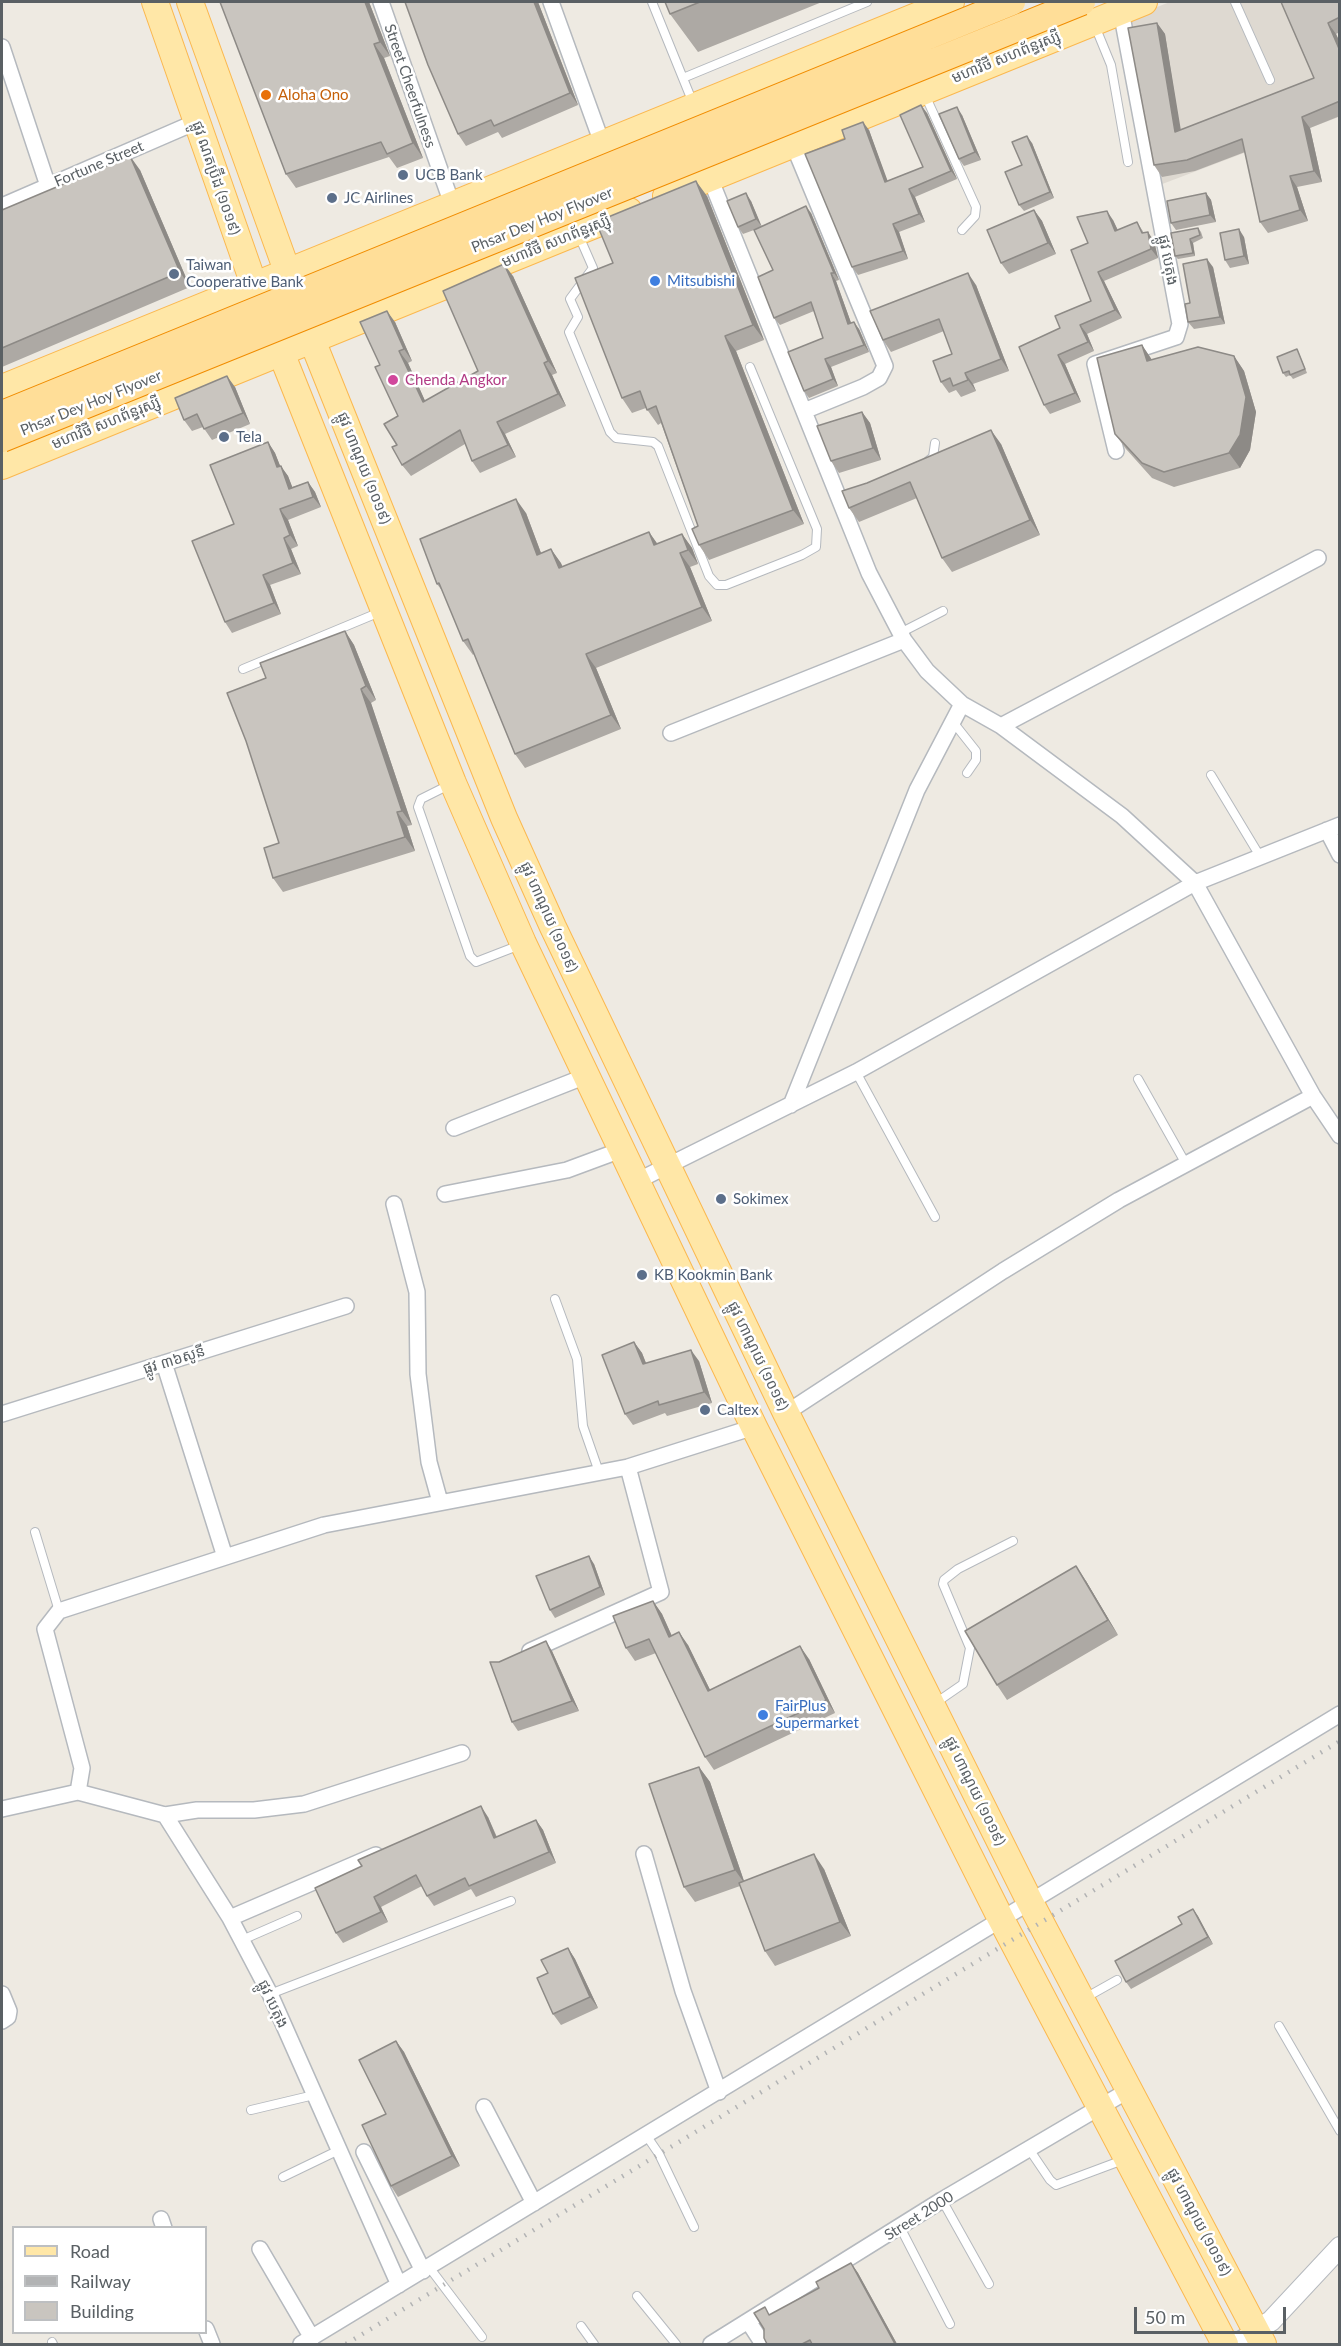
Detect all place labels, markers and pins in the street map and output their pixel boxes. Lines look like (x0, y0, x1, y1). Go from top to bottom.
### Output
place label: Aloha Ono (278, 86, 349, 104)
marker: Aloha Ono (259, 88, 273, 102)
place label: UCB Bank (415, 166, 483, 184)
marker: UCB Bank (396, 168, 410, 182)
place label: JC Airlines (344, 189, 413, 207)
marker: JC Airlines (325, 191, 339, 205)
place label: Taiwan Cooperative Bank (186, 256, 303, 291)
marker: Taiwan Cooperative Bank (167, 267, 181, 281)
place label: Mitsubishi (667, 272, 735, 290)
marker: Mitsubishi (648, 274, 662, 288)
place label: Chenda Angkor (405, 371, 507, 389)
marker: Chenda Angkor (386, 373, 400, 387)
place label: Tela (236, 428, 262, 446)
marker: Tela (217, 430, 231, 444)
place label: Sokimex (733, 1190, 788, 1208)
marker: Sokimex (714, 1192, 728, 1206)
place label: KB Kookmin Bank (654, 1266, 773, 1284)
marker: KB Kookmin Bank (635, 1268, 649, 1282)
place label: Caltex (717, 1401, 759, 1419)
marker: Caltex (698, 1403, 712, 1417)
place label: FairPlus Supermarket (775, 1697, 859, 1732)
marker: FairPlus Supermarket (756, 1708, 770, 1722)

